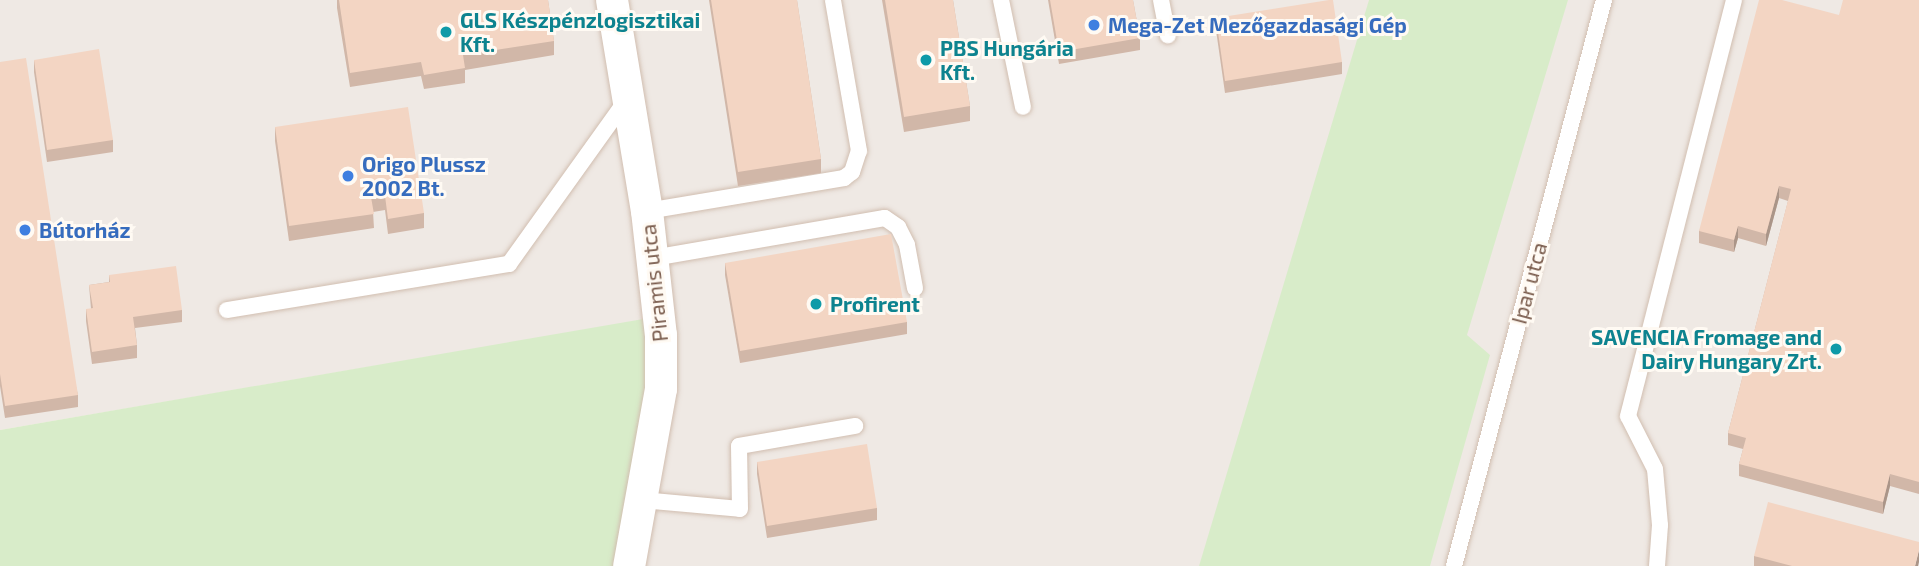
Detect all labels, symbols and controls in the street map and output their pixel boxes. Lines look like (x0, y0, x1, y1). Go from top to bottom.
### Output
place label: GLS Készpénzlogisztikai Kft. (460, 7, 700, 57)
place label: Mega-Zet Mezőgazdasági Gép (1108, 12, 1407, 38)
marker: Mega-Zet Mezőgazdasági Gép (1086, 17, 1102, 33)
marker: GLS Készpénzlogisztikai Kft. (438, 24, 454, 40)
place label: PBS Hungária Kft. (940, 35, 1074, 85)
marker: PBS Hungária Kft. (918, 52, 934, 68)
place label: Origo Plussz 2002 Bt. (362, 151, 486, 201)
marker: Origo Plussz 2002 Bt. (340, 168, 356, 184)
place label: Bútorház (39, 217, 130, 243)
marker: Bútorház (17, 222, 33, 238)
street label: Piramis utca (635, 223, 673, 343)
street label: Ipar utca (1506, 239, 1552, 327)
place label: Profirent (830, 291, 920, 317)
marker: Profirent (808, 296, 824, 312)
place label: SAVENCIA Fromage and Dairy Hungary Zrt. (1591, 324, 1822, 374)
marker: SAVENCIA Fromage and Dairy Hungary Zrt. (1828, 341, 1844, 357)

